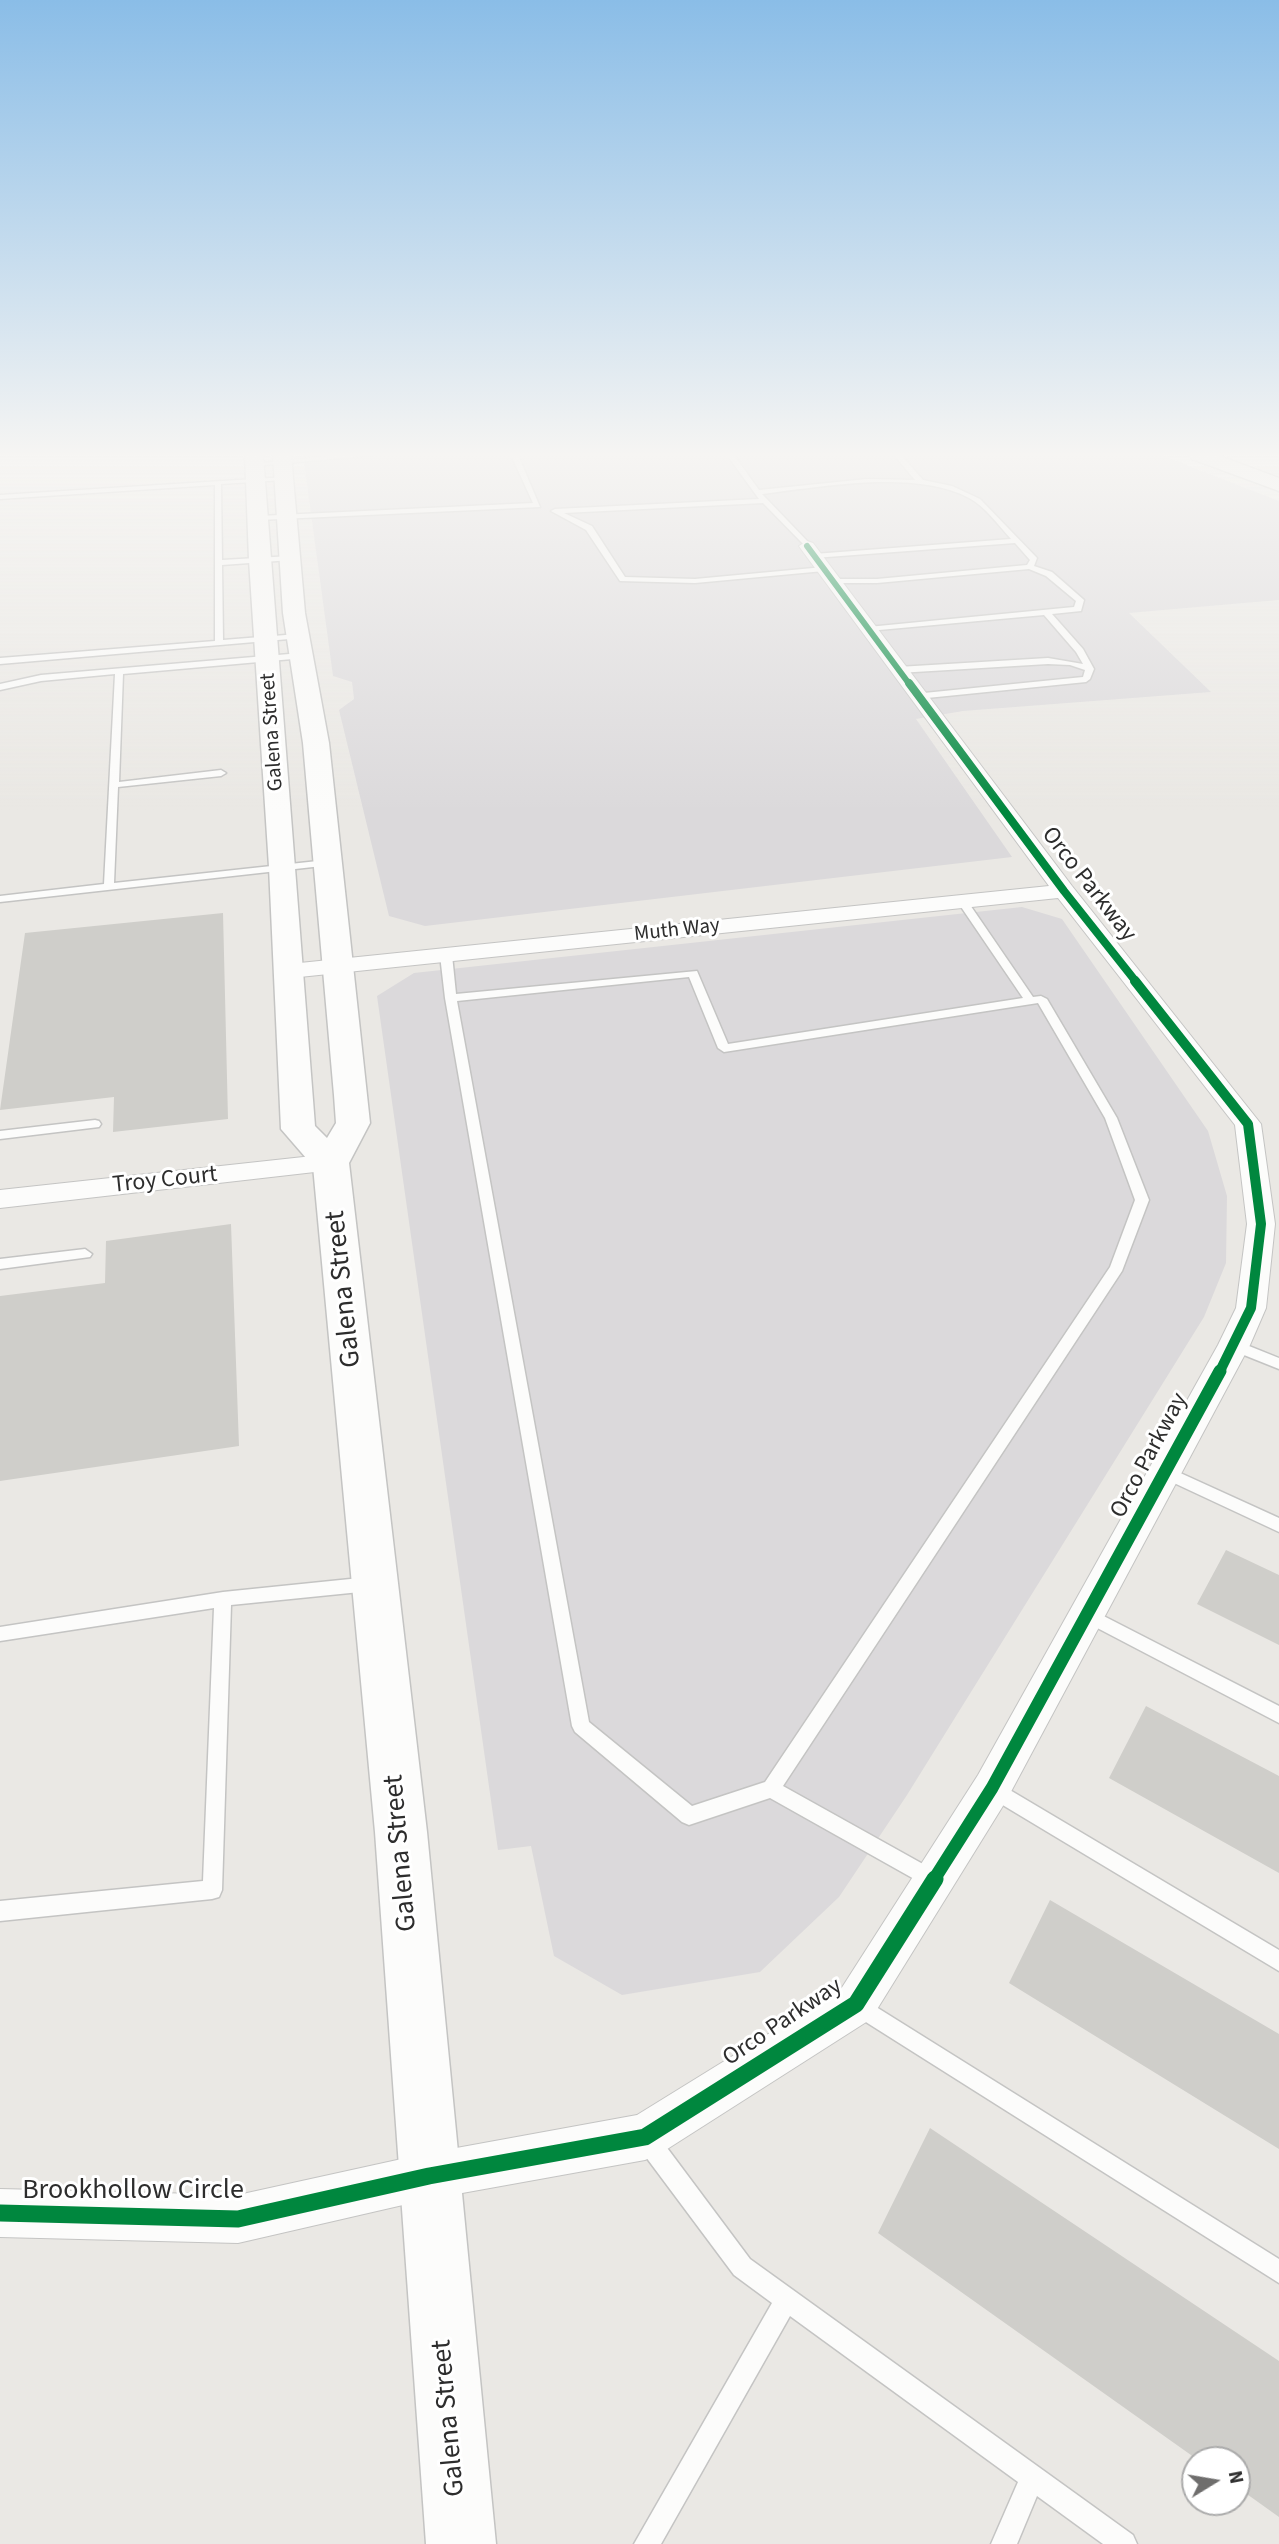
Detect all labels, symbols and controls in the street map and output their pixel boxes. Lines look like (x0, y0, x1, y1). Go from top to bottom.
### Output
street label: Galena Street (256, 672, 290, 792)
street label: Orco Parkway (1034, 822, 1142, 948)
street label: Muth Way (633, 914, 721, 948)
street label: Troy Court (111, 1161, 219, 1201)
street label: Galena Street (320, 1209, 370, 1369)
street label: Orco Parkway (1105, 1389, 1195, 1523)
street label: Galena Street (378, 1773, 426, 1933)
street label: Orco Parkway (718, 1973, 848, 2073)
street label: Brookhollow Circle (22, 2175, 244, 2209)
street label: Galena Street (426, 2338, 474, 2498)
north arrow (1181, 2446, 1251, 2516)
text: N (1221, 2468, 1250, 2486)

